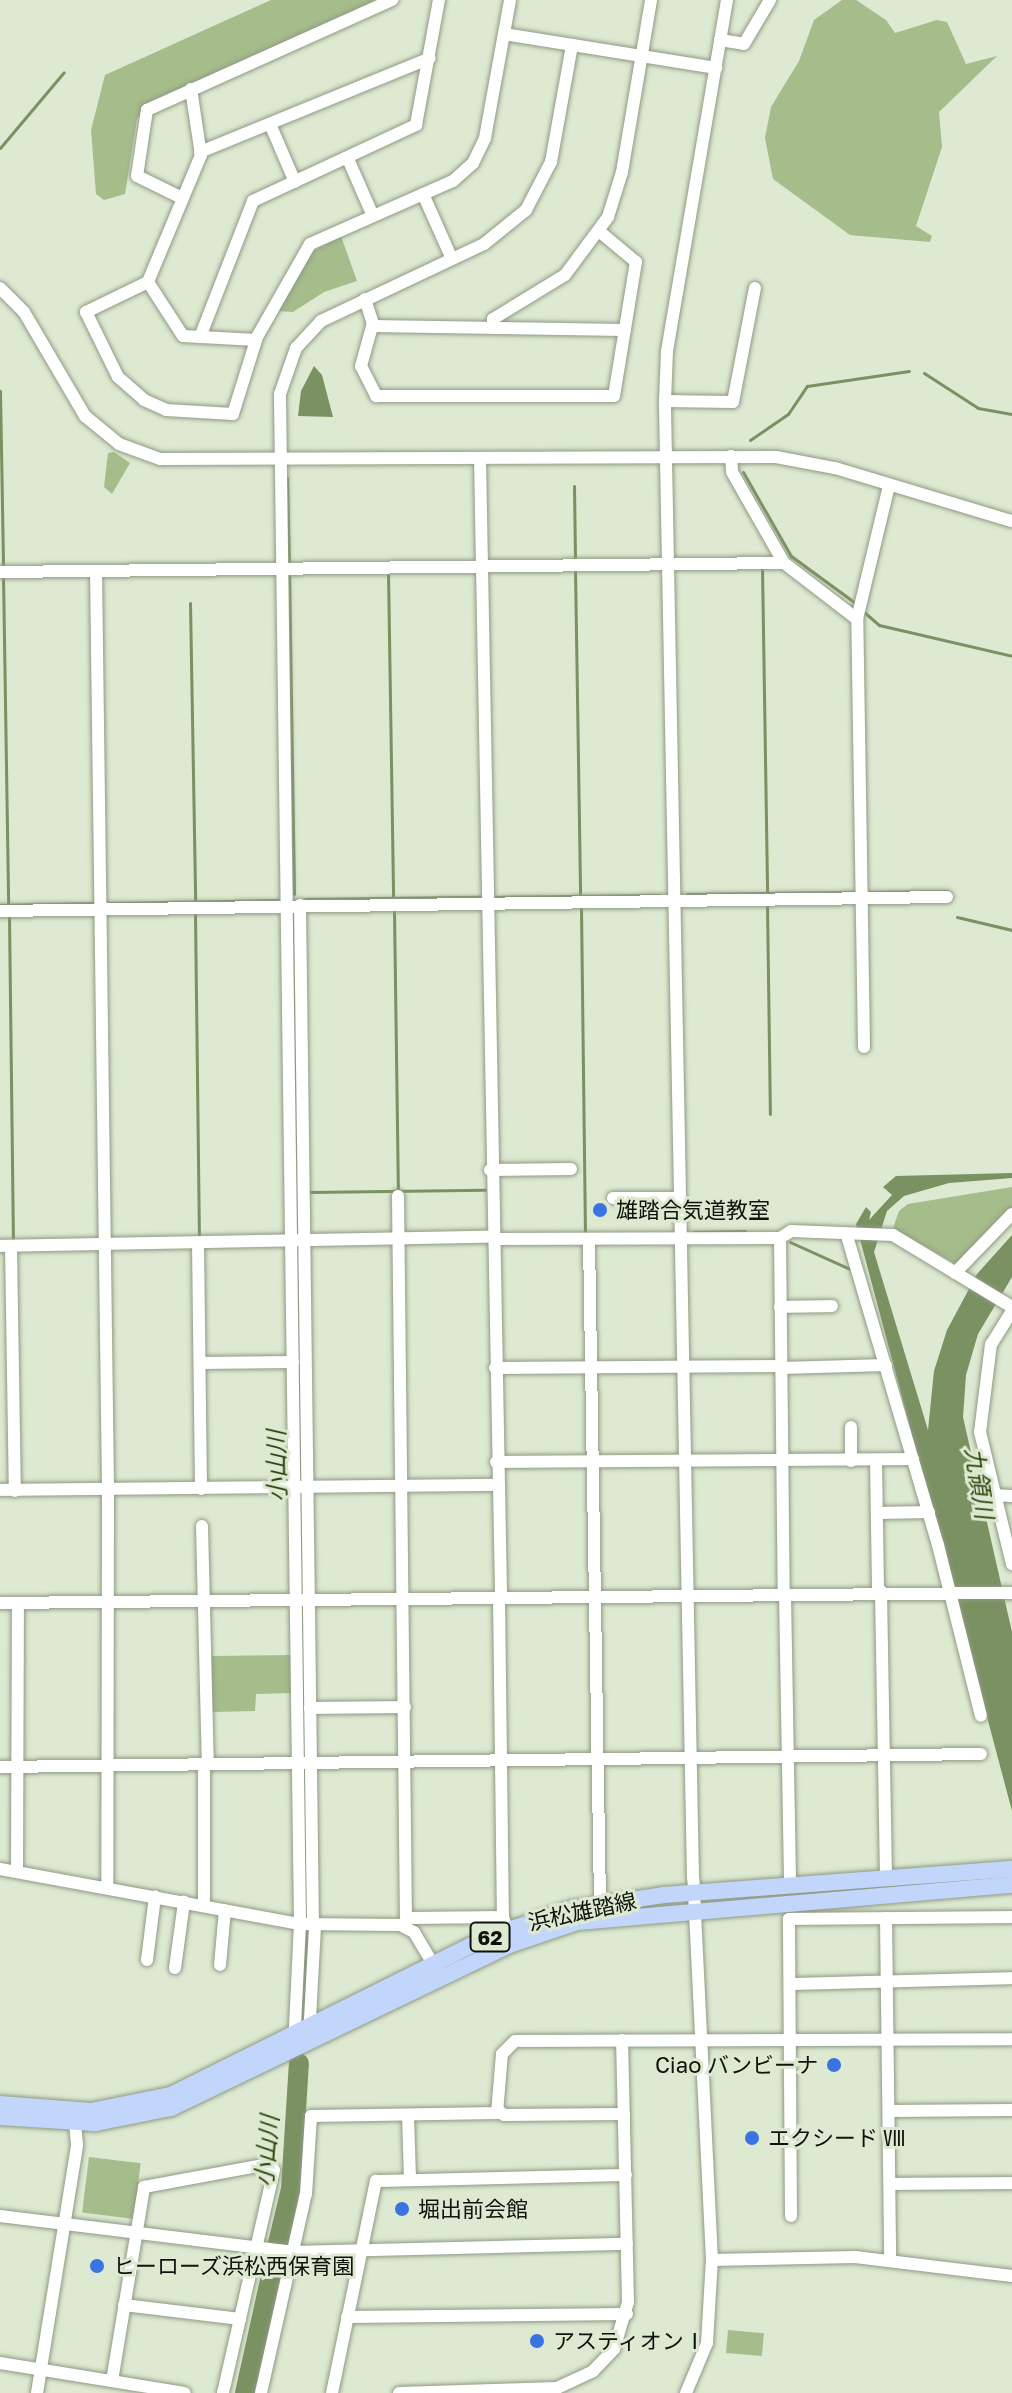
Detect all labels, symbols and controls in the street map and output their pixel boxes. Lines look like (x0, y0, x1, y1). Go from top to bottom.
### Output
place label: 雄踏合気道教室 (616, 1197, 770, 1223)
marker: 雄踏合気道教室 (591, 1201, 609, 1219)
water label: 小山川 (261, 1430, 291, 1502)
water label: 九領川 (960, 1445, 1000, 1521)
street label: 浜松雄踏線 (525, 1887, 639, 1935)
road number: 62 (468, 1921, 512, 1953)
place label: Ciao バンビーナ (656, 2052, 818, 2078)
marker: Ciao バンビーナ (825, 2056, 843, 2074)
water label: 小山川 (249, 2114, 283, 2188)
place label: エクシード Ⅷ (768, 2125, 905, 2151)
marker: エクシード Ⅷ (743, 2129, 761, 2147)
place label: 堀出前会館 (418, 2196, 528, 2222)
marker: 堀出前会館 (393, 2200, 411, 2218)
place label: ヒーローズ浜松西保育園 (113, 2253, 355, 2279)
marker: ヒーローズ浜松西保育園 (88, 2257, 106, 2275)
place label: アスティオンⅠ (553, 2328, 707, 2354)
marker: アスティオンⅠ (528, 2332, 546, 2350)

